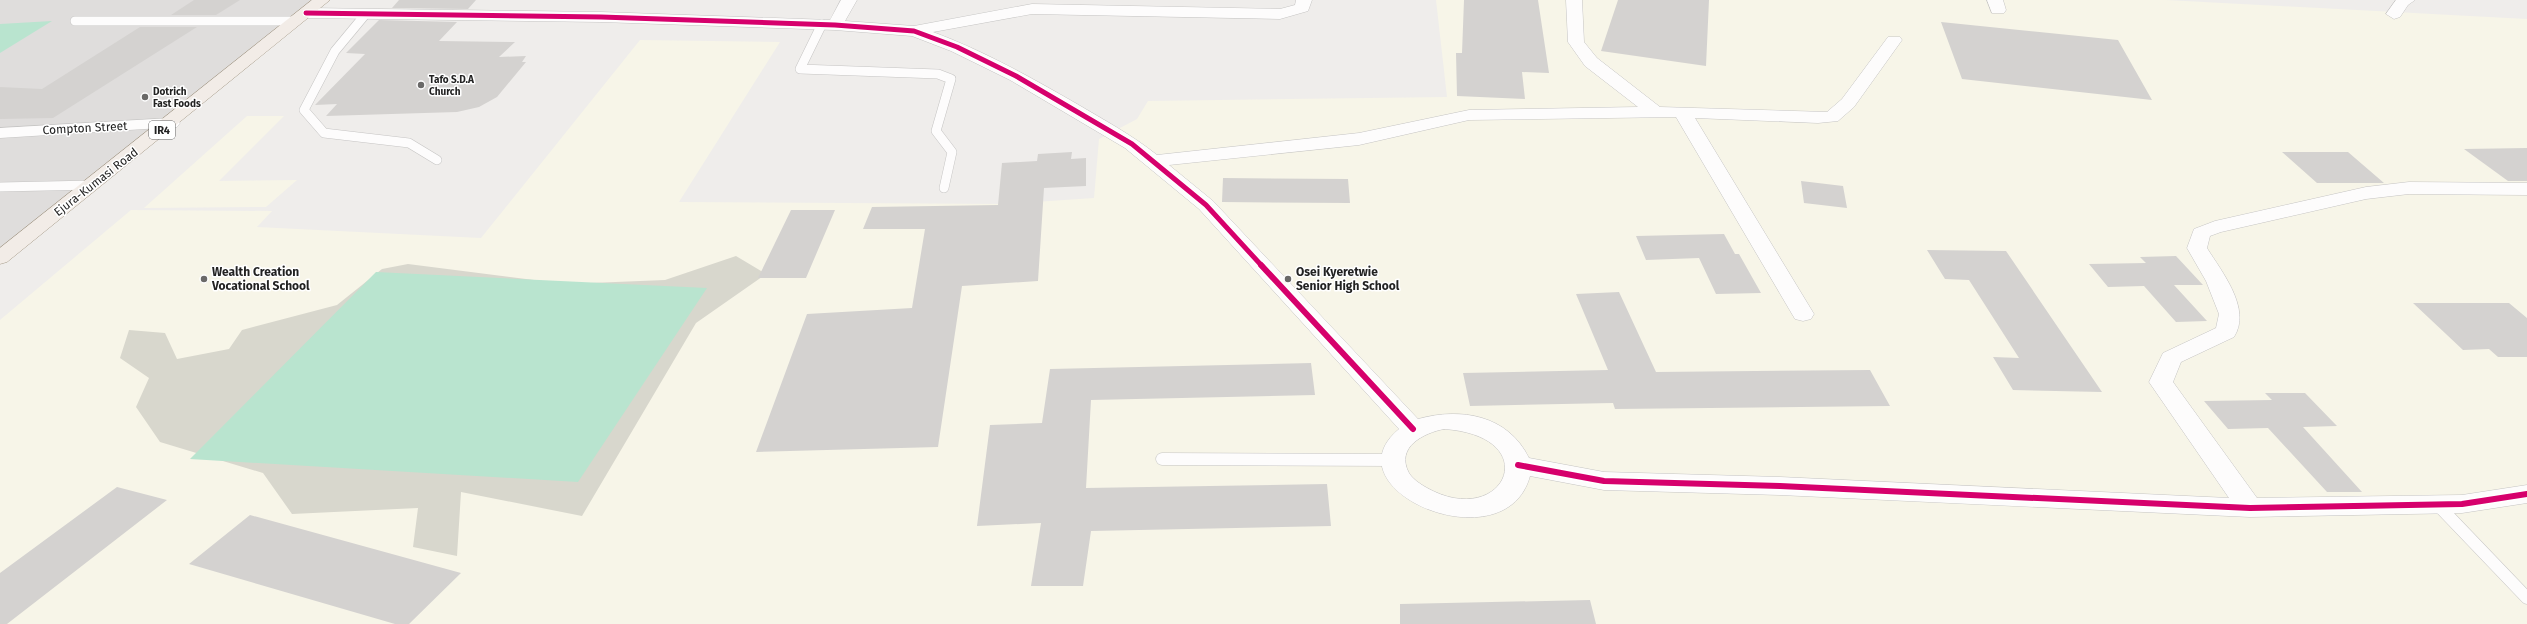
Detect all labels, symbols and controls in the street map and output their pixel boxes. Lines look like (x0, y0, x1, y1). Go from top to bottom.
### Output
place label: Tafo S.D.A Church (429, 74, 475, 98)
marker: Tafo S.D.A Church (416, 80, 426, 90)
place label: Dotrich Fast Foods (153, 86, 201, 110)
marker: Dotrich Fast Foods (140, 92, 150, 102)
street label: Compton Street (42, 119, 128, 137)
road number: IR4 (149, 121, 175, 139)
street label: Ejura-Kumasi Road (51, 145, 141, 219)
place label: Wealth Creation Vocational School (211, 265, 310, 293)
place label: Osei Kyeretwie Senior High School (1296, 265, 1400, 293)
marker: Wealth Creation Vocational School (199, 274, 209, 284)
marker: Osei Kyeretwie Senior High School (1283, 274, 1293, 284)

